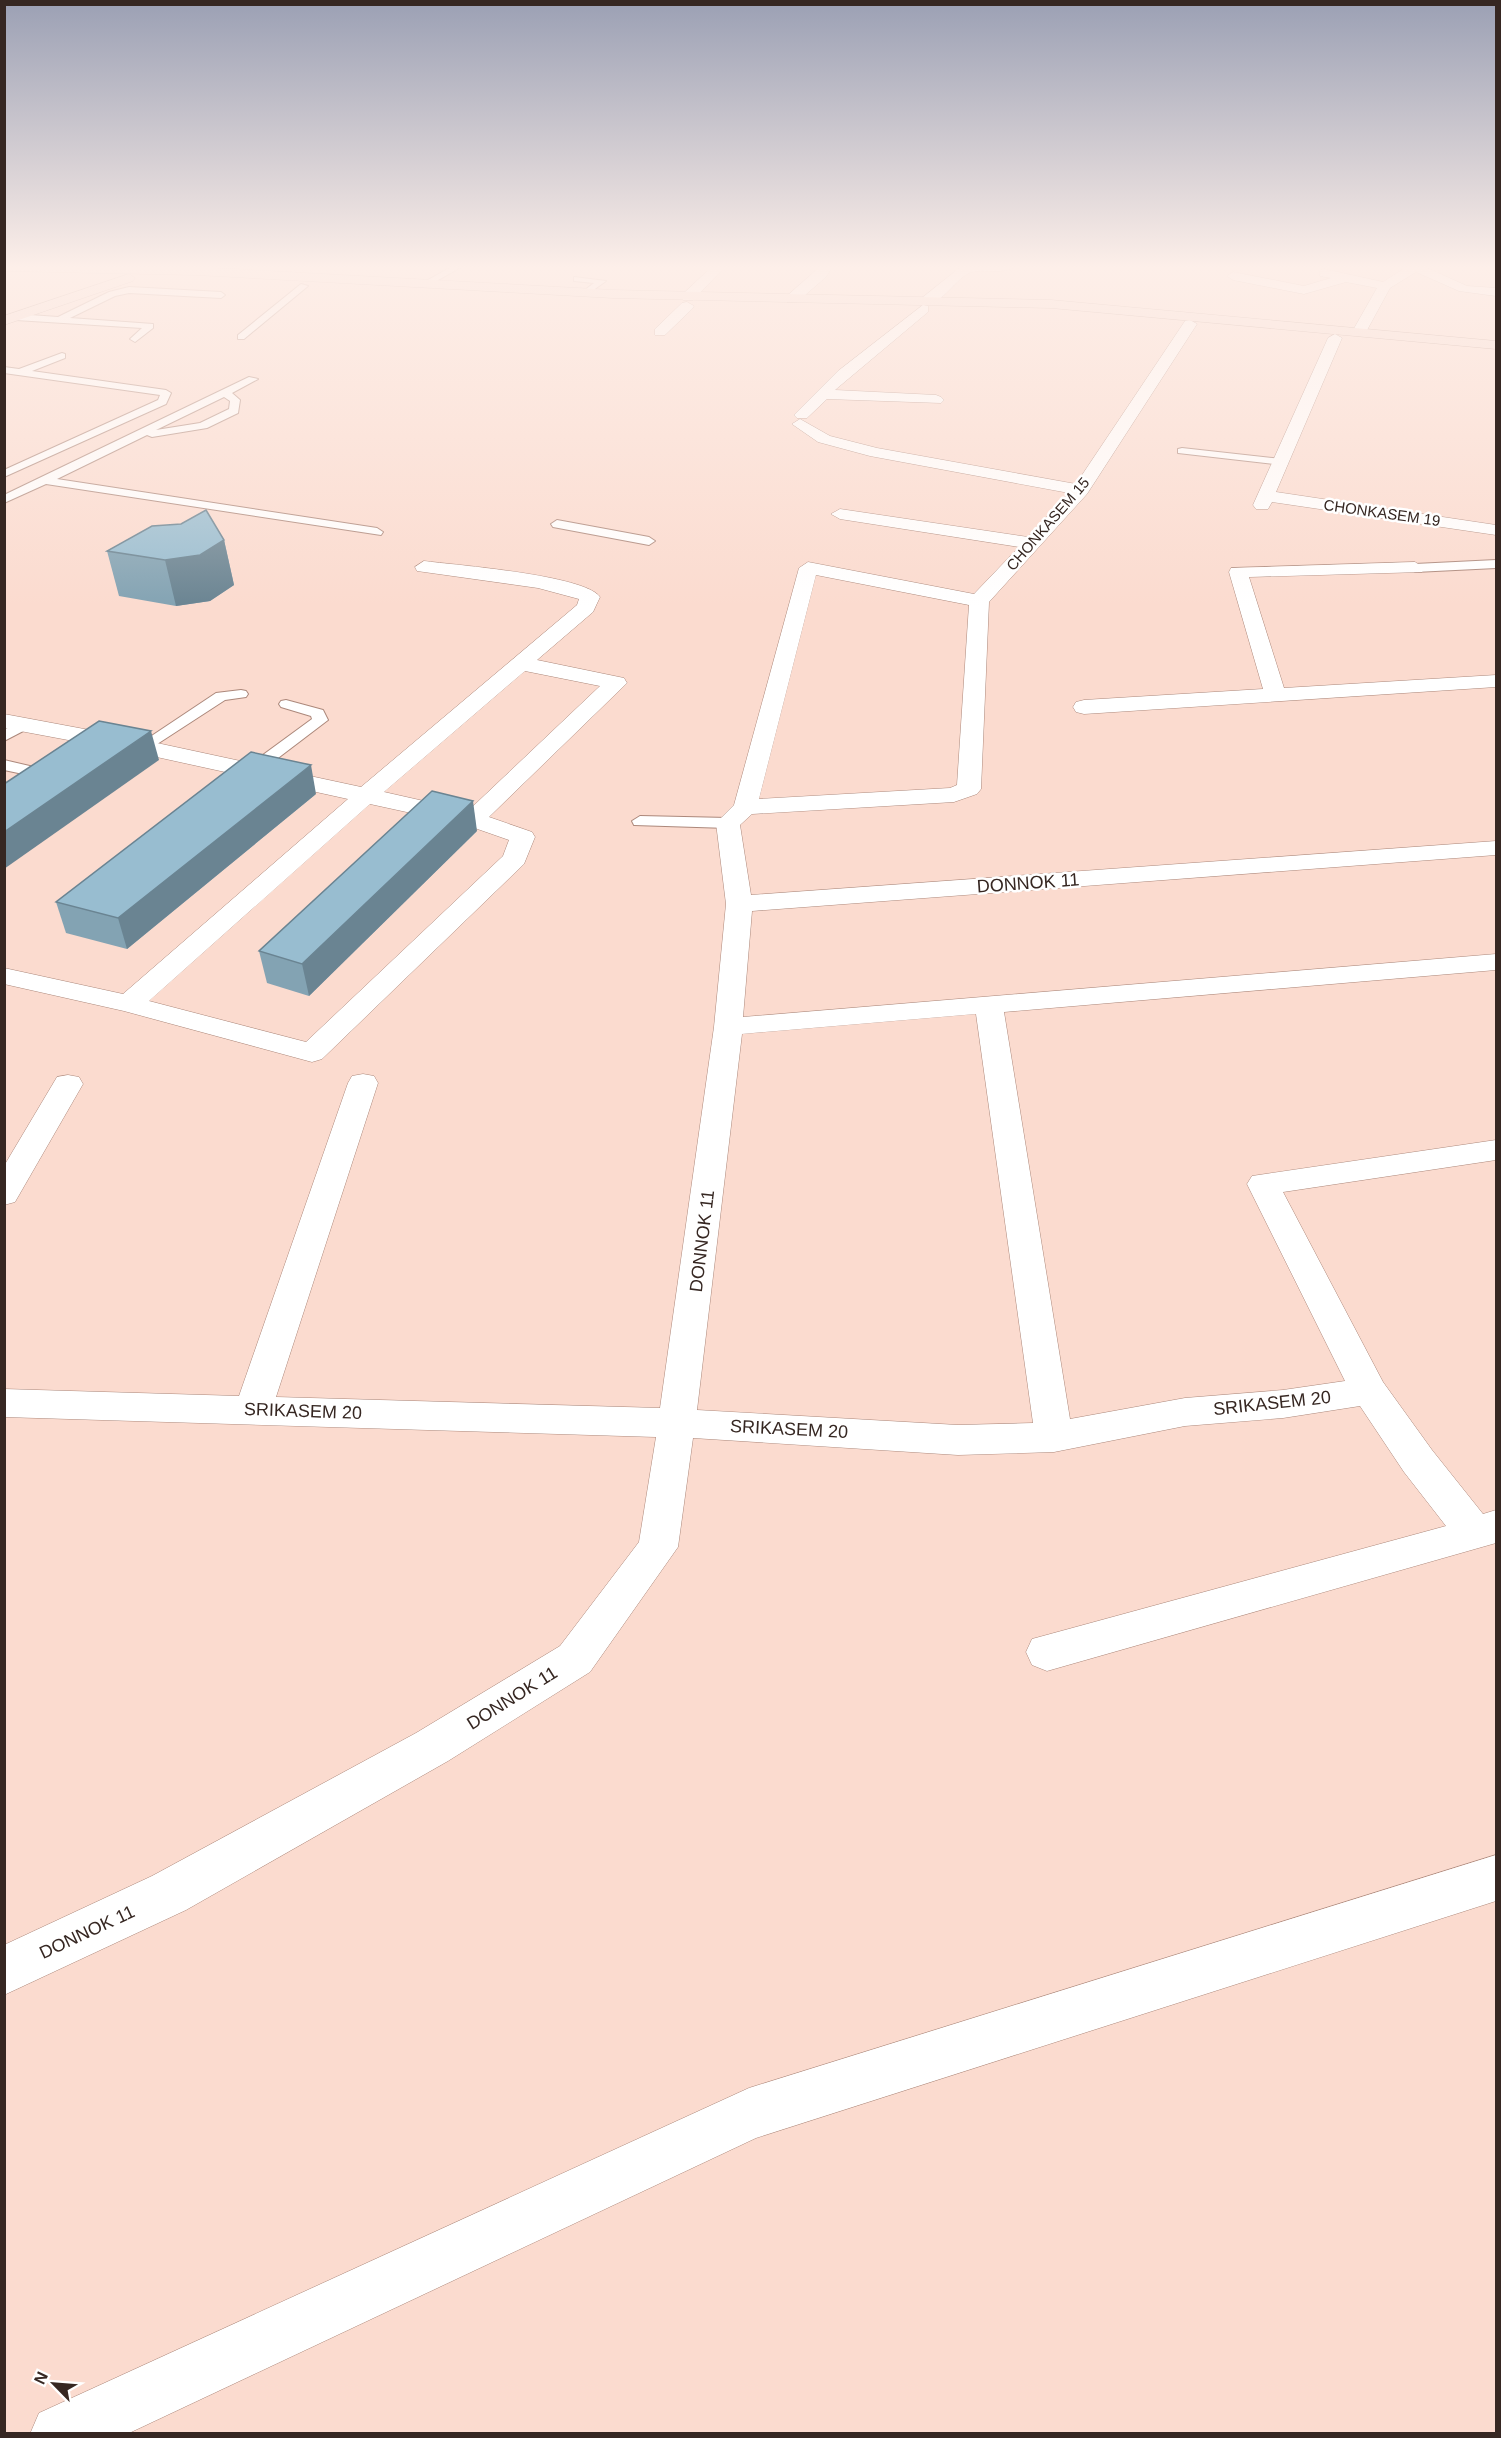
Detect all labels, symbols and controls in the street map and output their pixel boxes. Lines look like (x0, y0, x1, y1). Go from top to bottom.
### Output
street label: CHONKASEM 15 (1003, 474, 1093, 574)
street label: CHONKASEM 19 (1323, 496, 1441, 529)
street label: DONNOK 11 (976, 869, 1080, 897)
street label: DONNOK 11 (686, 1189, 718, 1293)
street label: SRIKASEM 20 (1212, 1387, 1332, 1419)
street label: SRIKASEM 20 (244, 1399, 362, 1423)
street label: SRIKASEM 20 (730, 1416, 848, 1442)
street label: DONNOK 11 (463, 1662, 561, 1734)
street label: DONNOK 11 (36, 1901, 138, 1963)
north arrow (24, 2354, 84, 2414)
text: N (31, 2369, 51, 2387)

